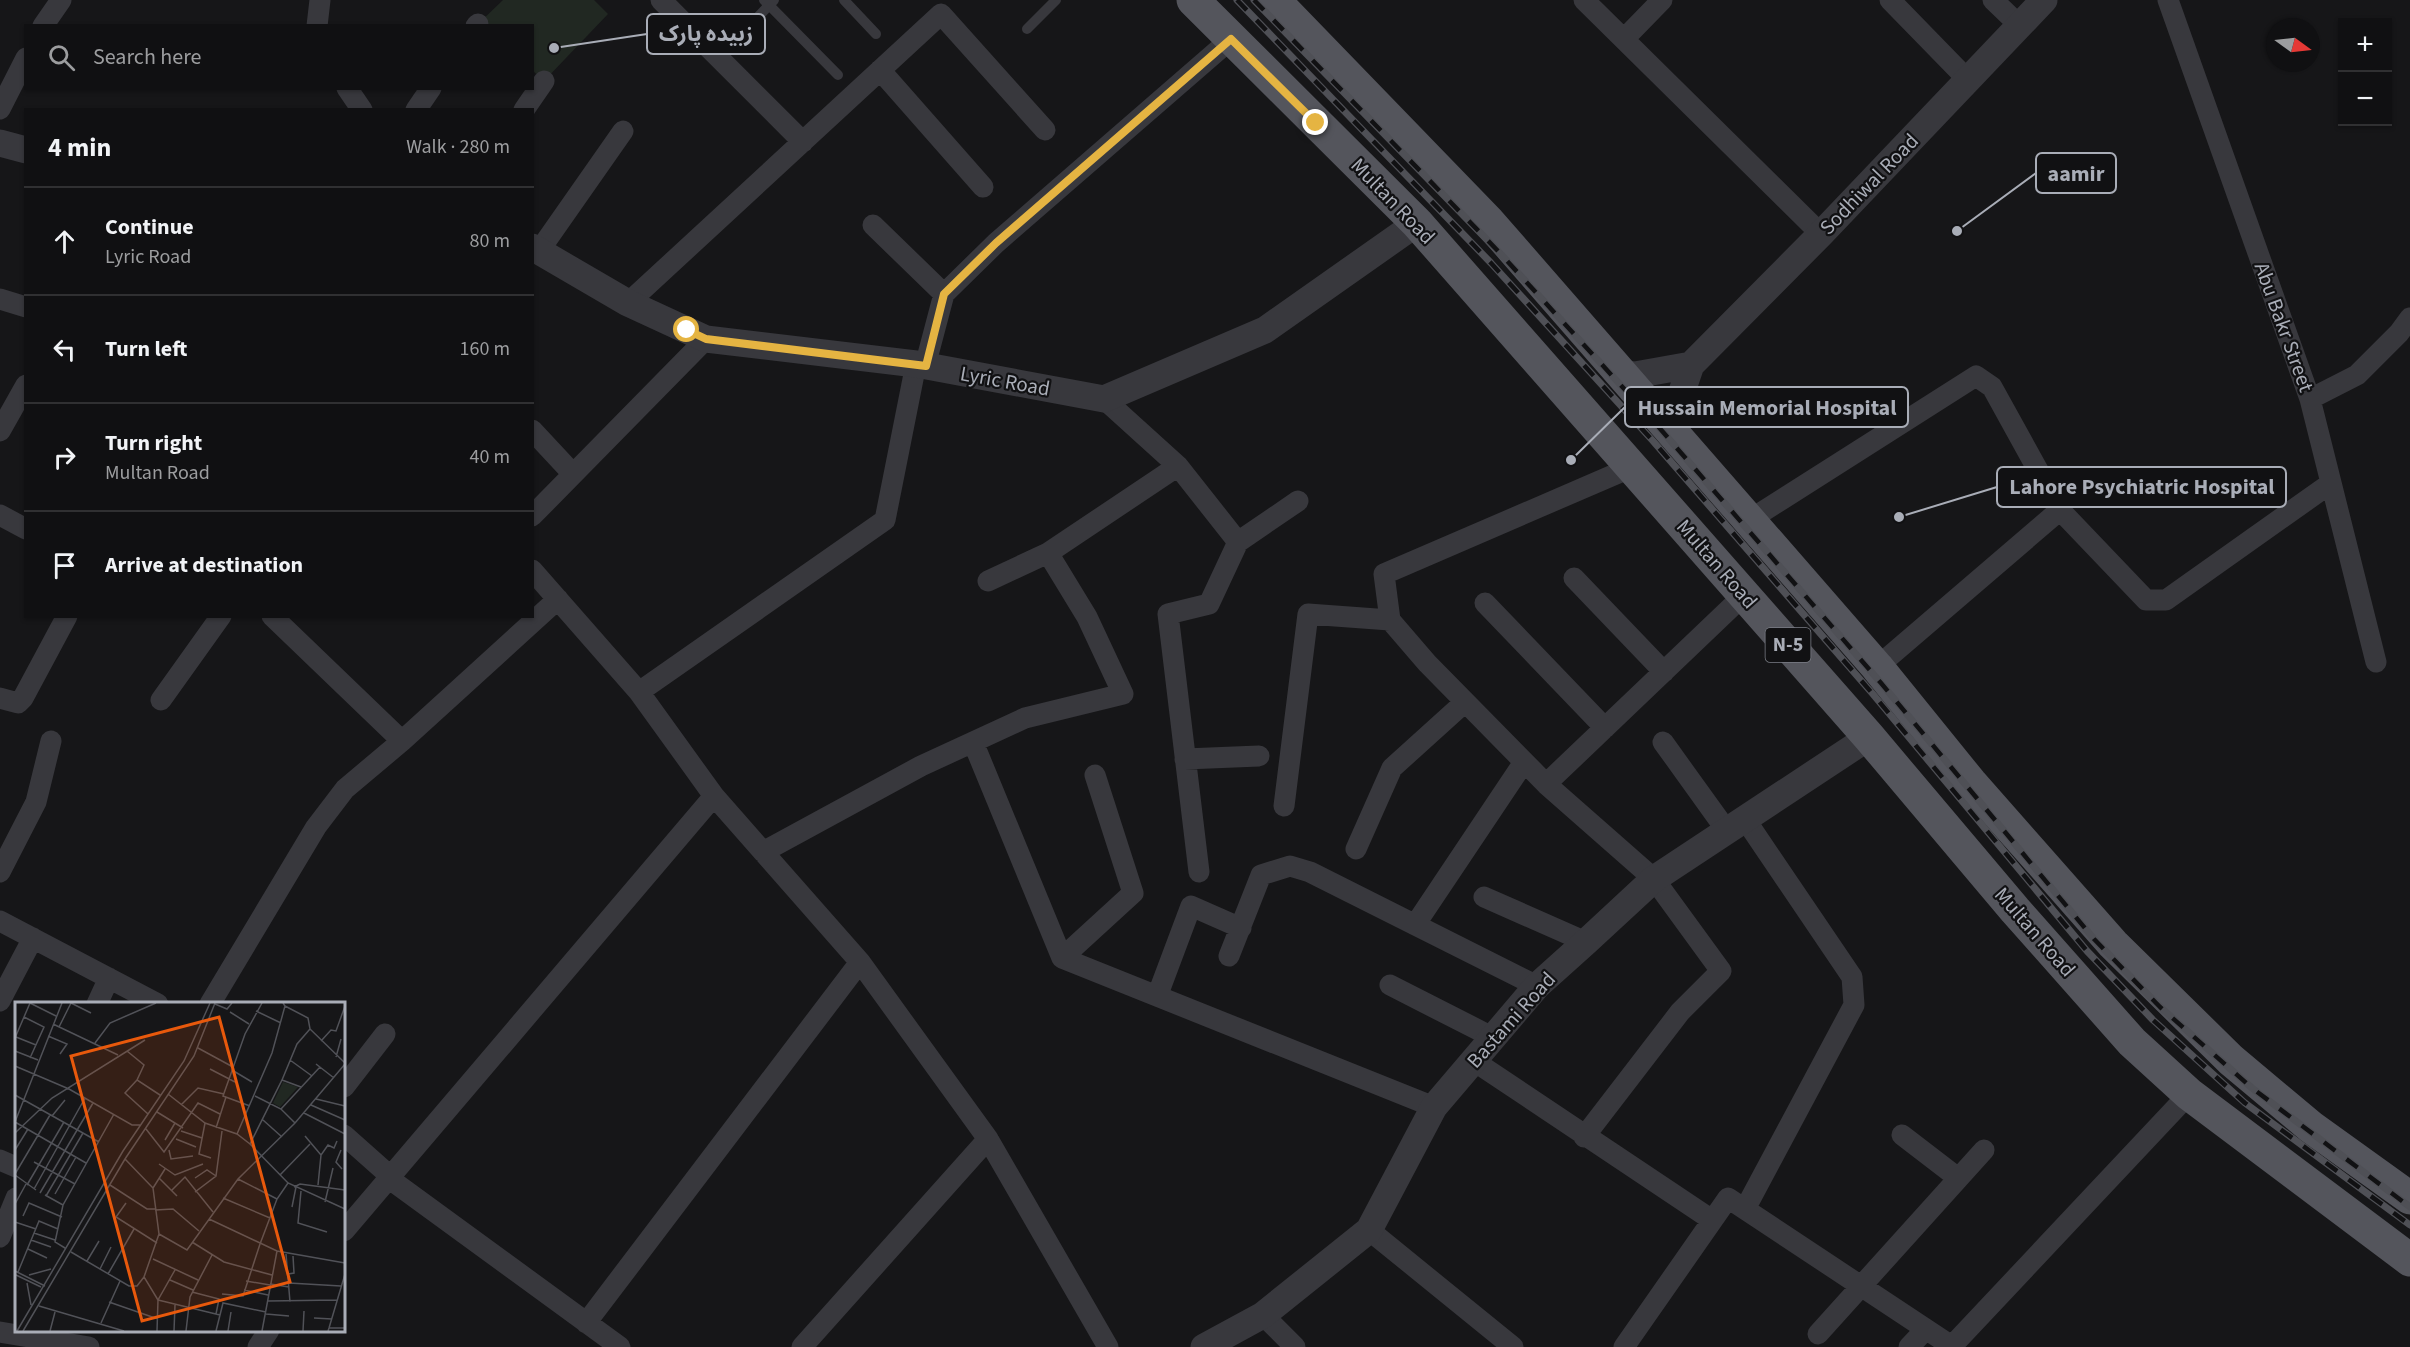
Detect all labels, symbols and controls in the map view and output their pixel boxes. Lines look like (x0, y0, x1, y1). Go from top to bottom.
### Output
callout: زبیدہ پارک (647, 14, 765, 54)
text: زبیدہ پارک (659, 18, 753, 50)
north arrow (2266, 18, 2320, 72)
map controls (2338, 18, 2392, 126)
button: + (2338, 18, 2392, 72)
search box (24, 24, 534, 90)
icon: search (45, 41, 78, 74)
text: Search here (93, 41, 201, 73)
button: − (2338, 72, 2392, 126)
route end (1302, 109, 1328, 135)
street label: Sodhiwal Road (1813, 126, 1925, 242)
text: 4 min (48, 129, 111, 166)
text: Walk · 280 m (406, 133, 510, 161)
street label: Multan Road (1344, 151, 1442, 251)
callout: aamir (2036, 153, 2116, 193)
text: aamir (2048, 158, 2105, 190)
text: Continue (105, 211, 194, 243)
icon: ahead (48, 225, 81, 258)
text: 80 m (470, 227, 510, 255)
text: Lyric Road (105, 243, 191, 271)
street label: Abu Bakr Street (2247, 258, 2321, 396)
route start (673, 316, 699, 342)
icon: left (48, 333, 81, 366)
text: Turn left (105, 333, 187, 365)
text: 160 m (460, 335, 510, 363)
street label: Lyric Road (958, 358, 1052, 404)
callout: Hussain Memorial Hospital (1625, 387, 1908, 427)
text: Hussain Memorial Hospital (1637, 392, 1897, 424)
text: Turn right (105, 427, 202, 459)
icon: right (48, 441, 81, 474)
text: 40 m (470, 443, 510, 471)
text: Multan Road (105, 459, 210, 487)
callout: Lahore Psychiatric Hospital (1997, 467, 2286, 507)
text: Lahore Psychiatric Hospital (2009, 471, 2275, 503)
street label: Multan Road (1670, 513, 1764, 615)
icon: arrive (48, 549, 81, 582)
text: Arrive at destination (105, 549, 303, 581)
road number: N-5 (1766, 628, 1810, 662)
street label: Multan Road (1988, 881, 2082, 983)
street label: Bastami Road (1460, 965, 1562, 1075)
inset map (15, 1002, 345, 1332)

